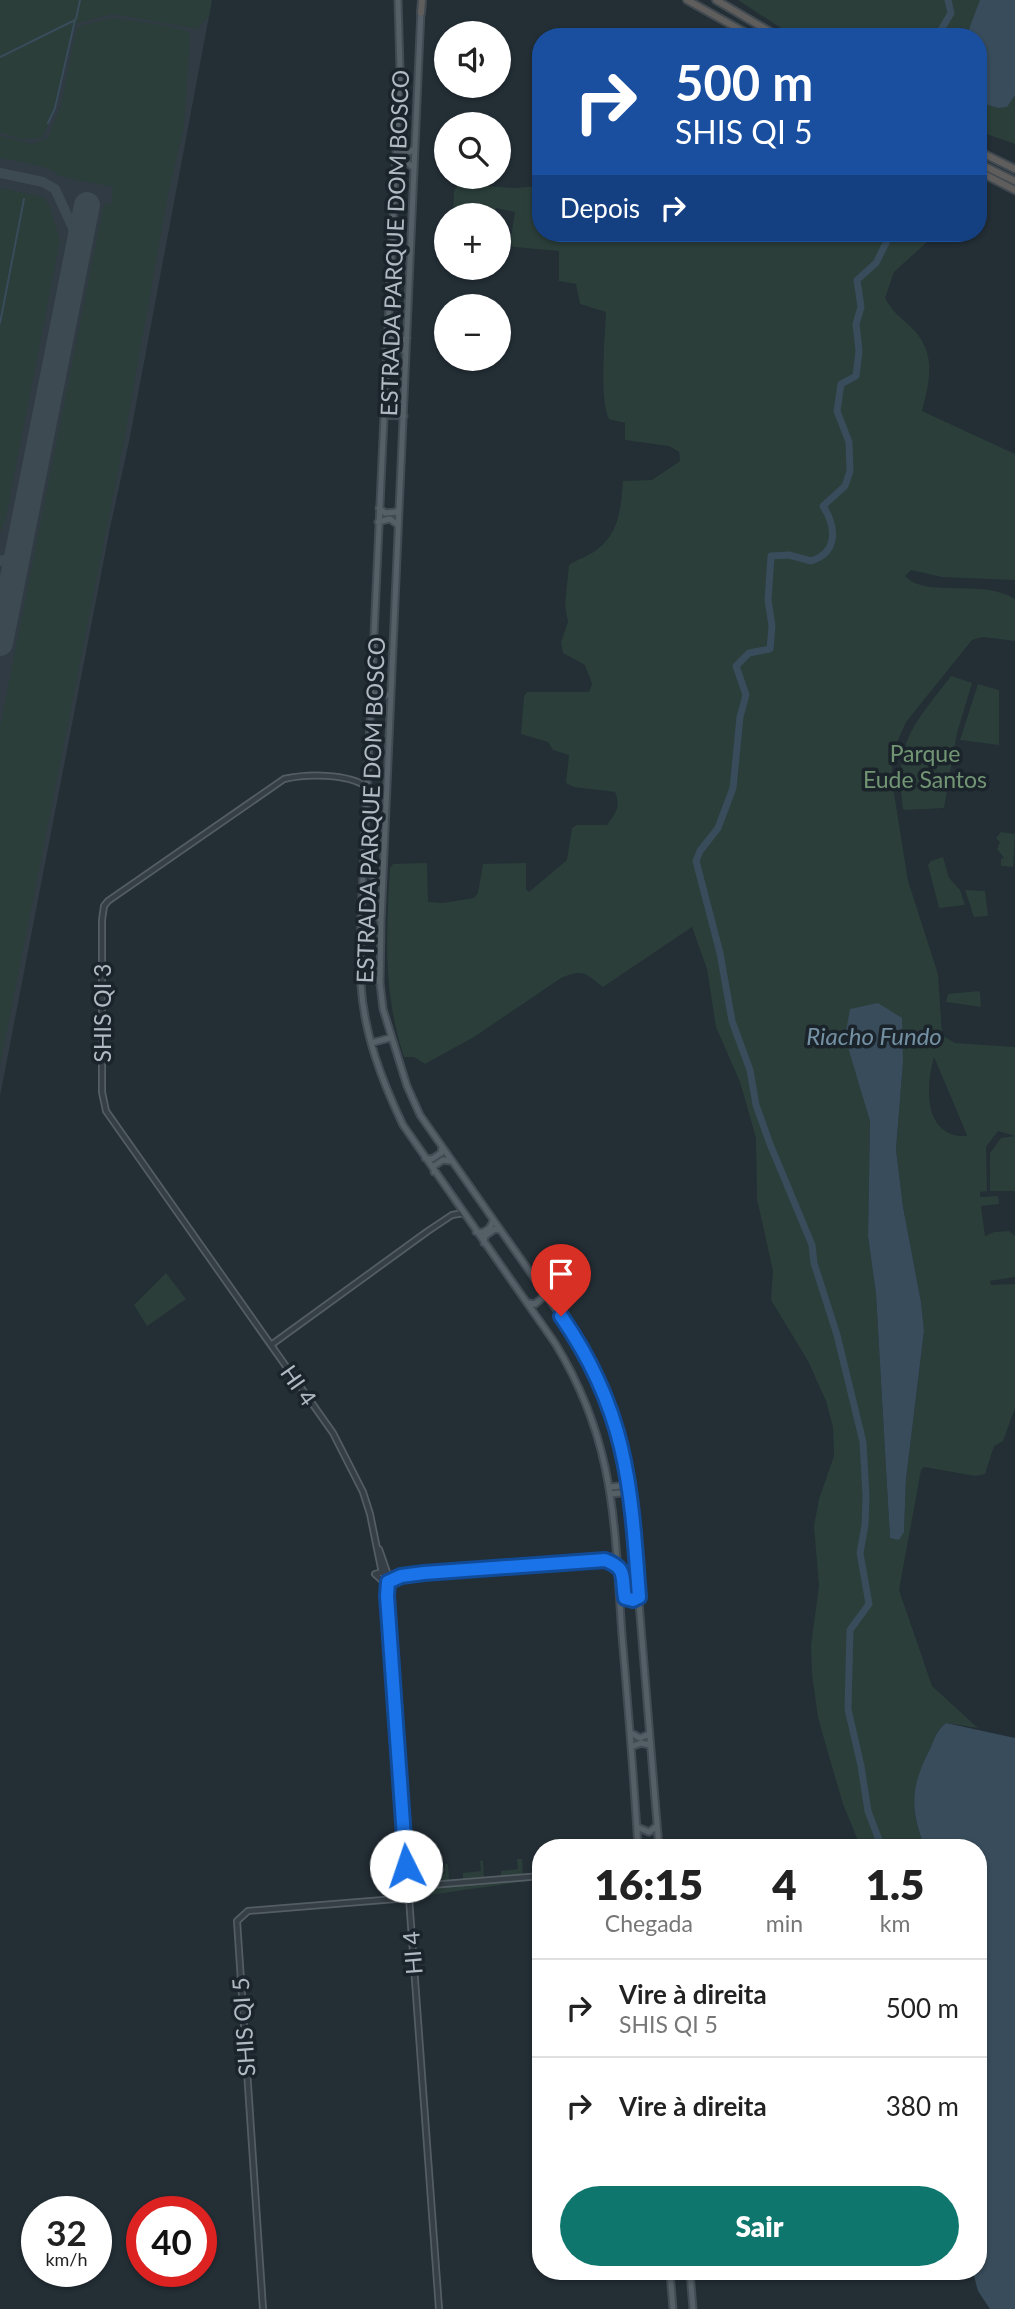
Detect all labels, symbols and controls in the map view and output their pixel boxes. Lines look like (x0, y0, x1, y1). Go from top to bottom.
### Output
map controls (434, 21, 511, 371)
button: sound (434, 21, 511, 98)
text: 500 m (675, 53, 813, 111)
icon: right (560, 56, 651, 147)
street label: ESTRADA PARQUE DOM BOSCO (374, 69, 414, 417)
button: search (434, 112, 511, 189)
text: SHIS QI 5 (675, 112, 813, 151)
icon: right (654, 189, 692, 227)
text: Depois (560, 192, 640, 224)
button: + (434, 203, 511, 280)
button: − (434, 294, 511, 371)
street label: ESTRADA PARQUE DOM BOSCO (350, 636, 390, 984)
park label: Parque Eude Santos (863, 739, 987, 793)
street label: SHIS QI 3 (88, 964, 116, 1062)
water label: Riacho Fundo (806, 1021, 942, 1050)
pin (531, 1244, 591, 1316)
icon: arrive (542, 1255, 580, 1293)
street label: HI 4 (275, 1359, 323, 1411)
position arrow (369, 1829, 443, 1903)
text: 16:15 (595, 1859, 703, 1909)
text: 4 (772, 1859, 797, 1909)
text: 1.5 (866, 1859, 924, 1909)
text: Chegada (605, 1909, 693, 1937)
text: min (766, 1909, 803, 1937)
text: km (880, 1909, 910, 1937)
street label: HI 4 (396, 1930, 428, 1976)
street label: SHIS QI 5 (226, 1977, 260, 2077)
text: Vire à direita (619, 1978, 767, 2010)
icon: right (560, 1989, 598, 2027)
text: 500 m (886, 1992, 959, 2024)
text: SHIS QI 5 (619, 2010, 718, 2038)
icon: right (560, 2087, 598, 2125)
text: Vire à direita (619, 2090, 767, 2122)
text: 380 m (886, 2090, 959, 2122)
button: Sair (560, 2186, 959, 2266)
speed limit sign: 40 (126, 2196, 217, 2287)
text: 32 (46, 2211, 87, 2253)
text: km/h (45, 2248, 88, 2270)

